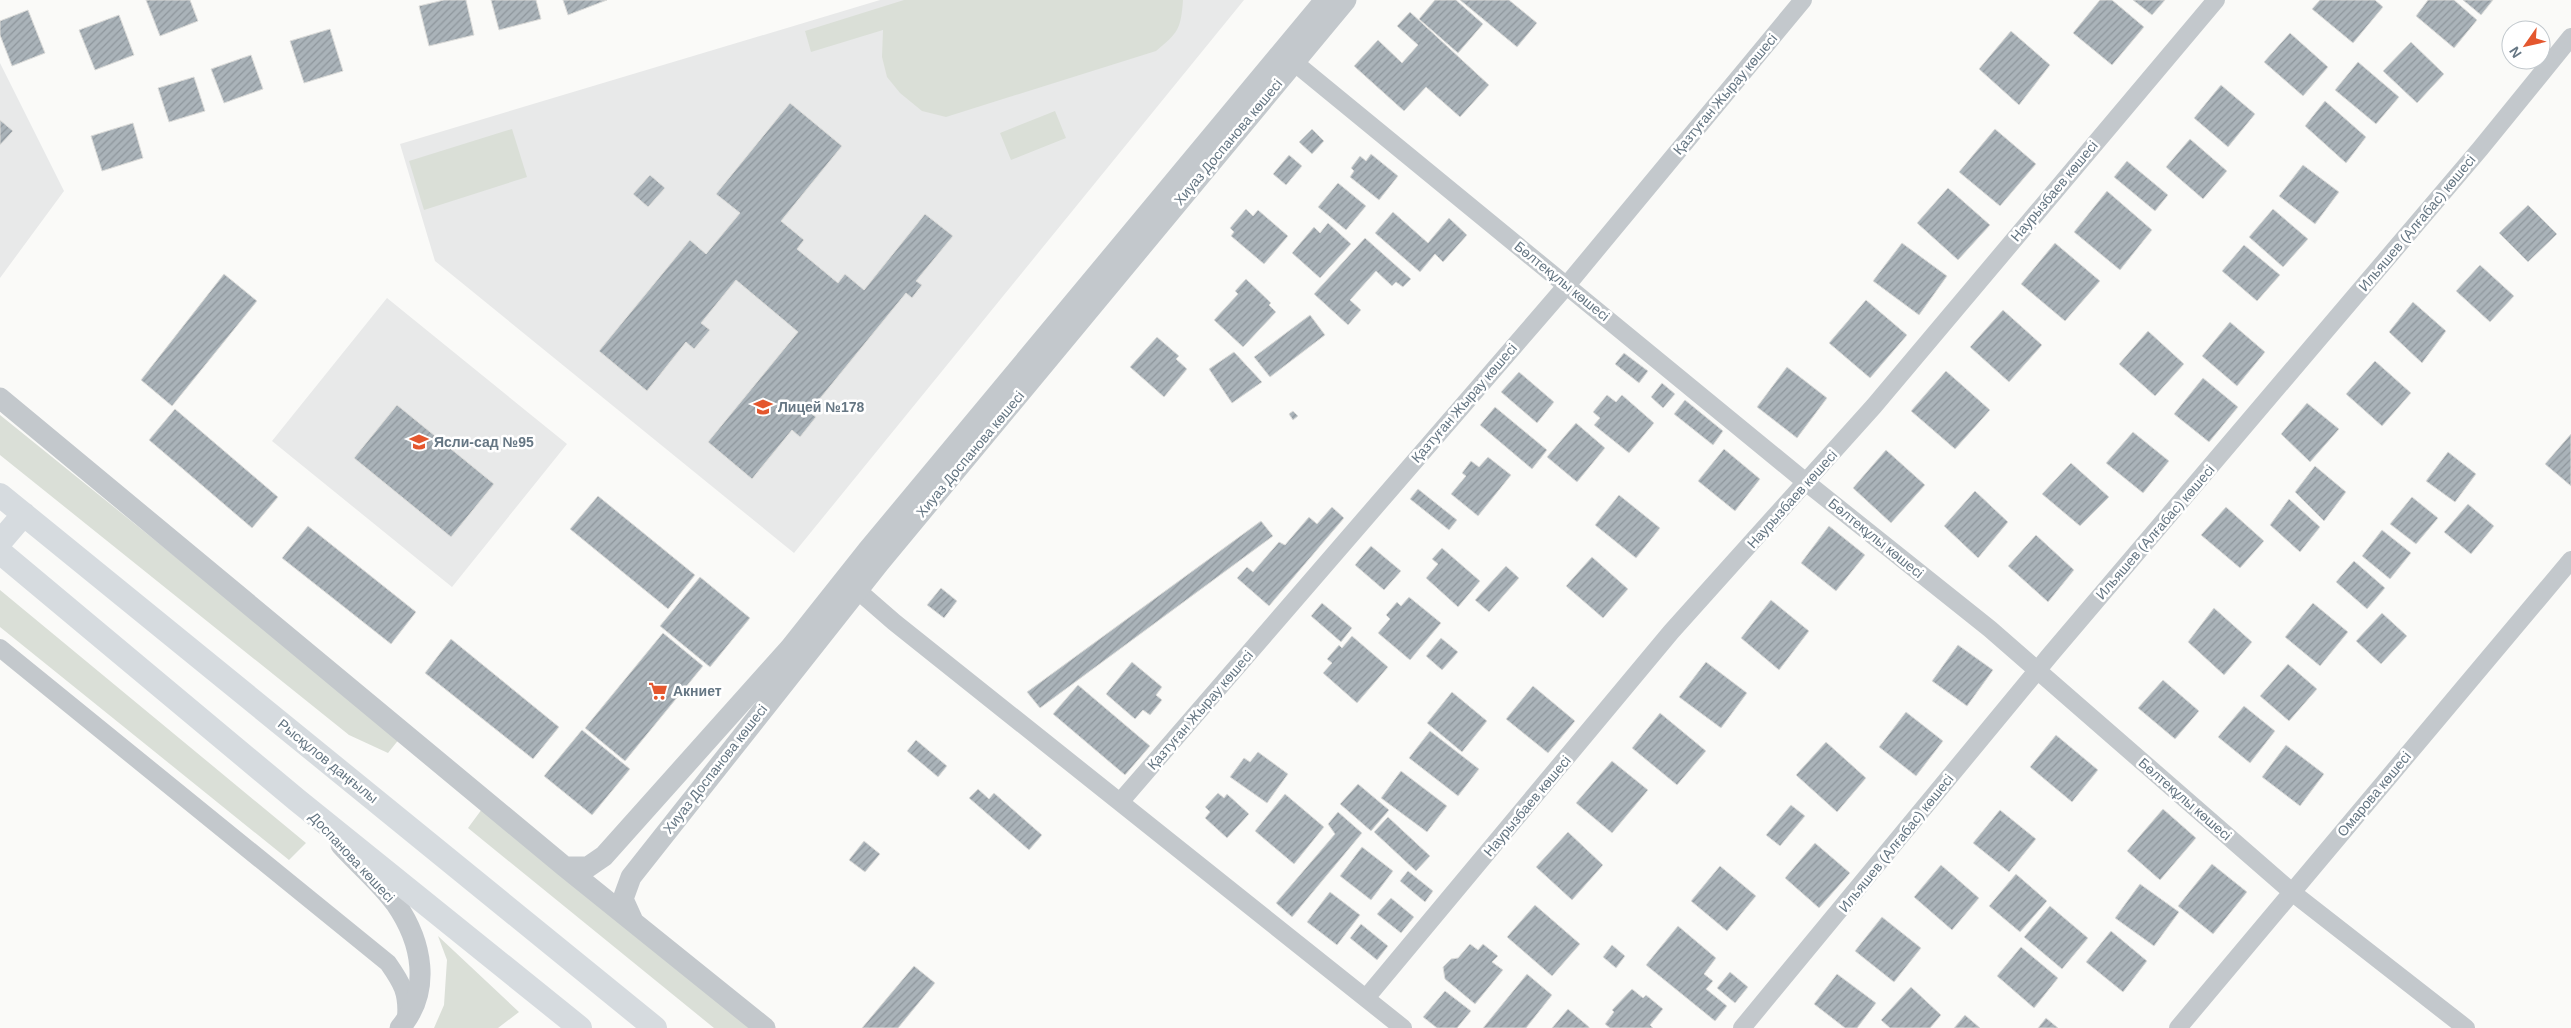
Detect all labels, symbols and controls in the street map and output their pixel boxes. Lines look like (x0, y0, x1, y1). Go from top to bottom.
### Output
north arrow (2501, 20, 2551, 70)
street label: Қазтуған Жырау көшесі (1670, 30, 1780, 158)
text: N (2506, 44, 2525, 61)
street label: Хиуаз Доспанова көшесі (1171, 76, 1285, 208)
street label: Наурызбаев көшесі (2007, 137, 2101, 245)
street label: Ильяшев (Алғабас) көшесі (2355, 152, 2479, 294)
street label: Бөлтекұлы көшесі (1511, 238, 1613, 324)
street label: Қазтуған Жырау көшесі (1408, 340, 1520, 466)
street label: Хиуаз Доспанова көшесі (913, 388, 1027, 520)
school or university icon: Лицей №178 (752, 396, 774, 418)
place label: Лицей №178 (778, 399, 864, 415)
school or university icon: Ясли-сад №95 (408, 431, 430, 453)
place label: Ясли-сад №95 (434, 434, 534, 450)
street label: Наурызбаев көшесі (1744, 447, 1840, 551)
street label: Ильяшев (Алғабас) көшесі (2092, 462, 2218, 602)
street label: Бөлтекұлы көшесі (1825, 495, 1927, 581)
street label: Қазтуған Жырау көшесі (1144, 647, 1256, 773)
supermarket icon: Акниет (647, 680, 669, 702)
place label: Акниет (673, 683, 722, 699)
street label: Хиуаз Доспанова көшесі (660, 701, 770, 837)
street label: Рысқұлов даңғылы (275, 716, 381, 806)
street label: Омарова көшесі (2334, 748, 2414, 840)
street label: Наурызбаев көшесі (1480, 752, 1574, 860)
street label: Бөлтекұлы көшесі (2135, 754, 2235, 844)
street label: Ильяшев (Алғабас) көшесі (1835, 771, 1957, 915)
street label: Доспанова көшесі (306, 809, 398, 905)

